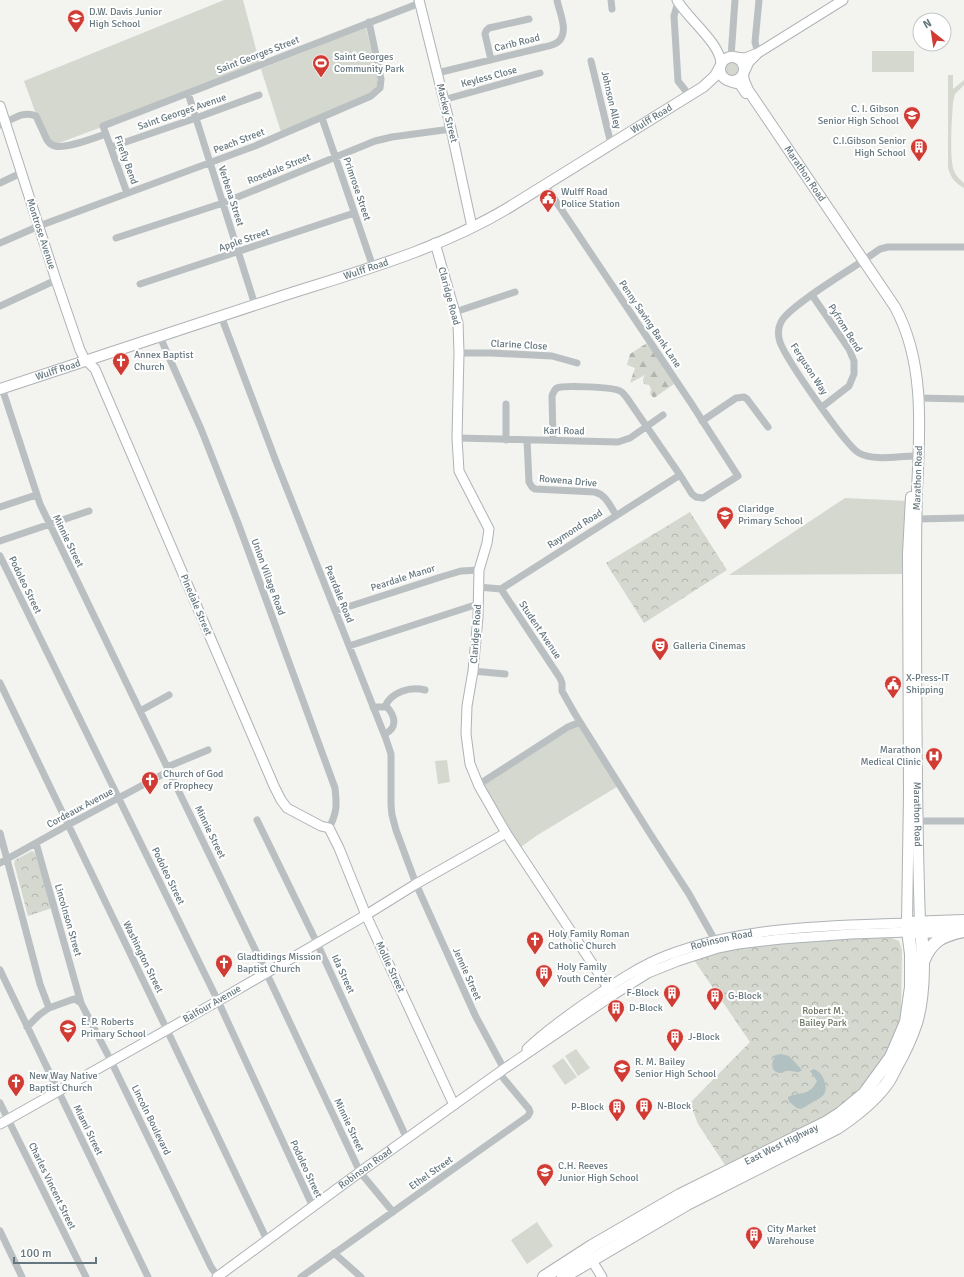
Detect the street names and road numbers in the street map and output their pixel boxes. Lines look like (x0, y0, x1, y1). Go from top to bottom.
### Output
street label: Carib Road (493, 32, 541, 54)
street label: Saint Georges Street (215, 34, 302, 76)
street label: Keyless Close (460, 64, 518, 90)
street label: Johnson Alley (599, 70, 624, 130)
street label: Mackey Street (434, 82, 460, 144)
street label: Saint Georges Avenue (136, 91, 228, 133)
street label: Wulff Road (629, 102, 674, 136)
street label: Peach Street (212, 126, 267, 156)
street label: Firefly Bend (112, 134, 140, 186)
street label: Marathon Road (781, 143, 828, 204)
street label: Rosedale Street (246, 151, 313, 187)
street label: Primrose Street (341, 156, 374, 223)
street label: Verbena Street (216, 164, 247, 228)
street label: Montrose Avenue (24, 197, 58, 271)
street label: Apple Street (217, 226, 271, 254)
street label: Wulff Road (342, 256, 390, 282)
street label: Claridge Road (435, 266, 463, 326)
street label: Penny Saving Bank Lane (616, 278, 684, 370)
street label: Pyfrom Bend (825, 302, 865, 354)
street label: Clarine Close (490, 338, 548, 352)
street label: Ferguson Way (788, 341, 830, 397)
street label: Wulff Road (34, 357, 82, 383)
street label: Karl Road (543, 425, 585, 437)
street label: Marathon Road (911, 445, 925, 511)
street label: Rowena Drive (539, 472, 597, 490)
street label: Raymond Road (545, 507, 605, 551)
street label: Minnie Street (50, 512, 86, 570)
street label: Union Village Road (249, 537, 287, 617)
street label: Podoleo Street (6, 554, 44, 616)
street label: Peardale Manor (369, 562, 437, 594)
street label: Peardale Road (322, 564, 356, 624)
street label: Pinedale Street (178, 573, 214, 638)
street label: Student Avenue (516, 599, 564, 661)
street label: Claridge Road (468, 604, 484, 664)
street label: Marathon Road (911, 782, 924, 847)
street label: Cordeaux Avenue (45, 785, 115, 831)
street label: Minnie Street (192, 803, 228, 861)
street label: Podoleo Street (149, 845, 187, 907)
street label: Lincolnson Street (52, 882, 84, 958)
street label: Washington Street (120, 919, 166, 995)
street label: Robinson Road (689, 928, 754, 953)
street label: Mollie Street (373, 940, 407, 995)
street label: Jennie Street (450, 946, 484, 1003)
street label: Ida Street (329, 953, 357, 996)
street label: Balfour Avenue (181, 983, 243, 1025)
street label: Lincoln Boulevard (129, 1083, 173, 1157)
street label: Minnie Street (331, 1096, 367, 1154)
street label: Miami Street (71, 1103, 106, 1158)
street label: East West Highway (742, 1121, 820, 1168)
street label: Podoleo Street (287, 1138, 325, 1200)
street label: Charles Vincent Street (26, 1140, 79, 1232)
street label: Robinson Road (336, 1145, 395, 1192)
street label: Ethel Street (407, 1153, 456, 1192)

